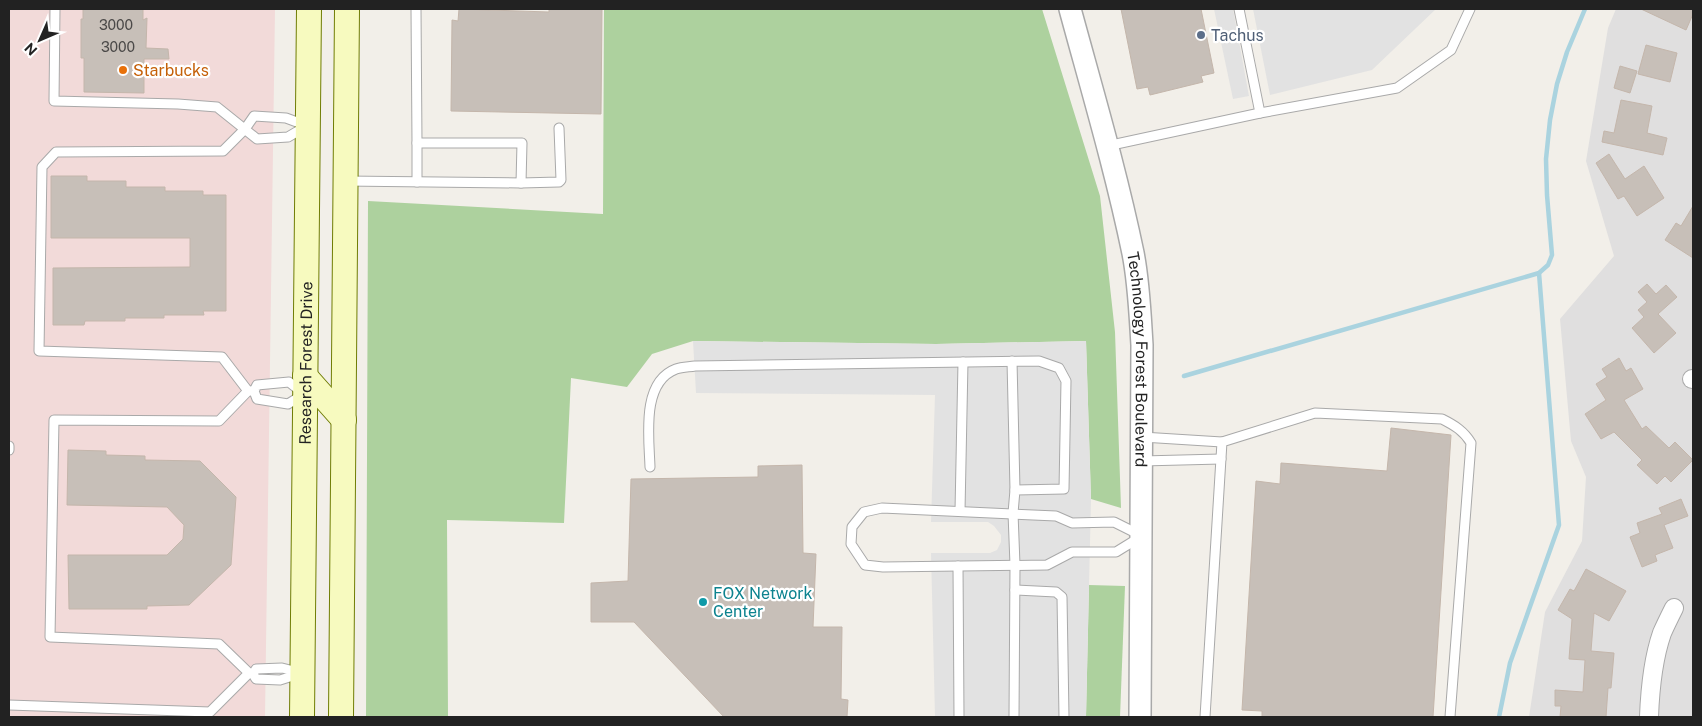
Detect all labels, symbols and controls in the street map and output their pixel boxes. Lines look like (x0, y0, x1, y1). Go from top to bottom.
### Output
north arrow (15, 15, 65, 65)
house number: 3000 (99, 17, 133, 33)
place label: Tachus (1211, 26, 1264, 45)
marker: Tachus (1195, 29, 1207, 41)
house number: 3000 (101, 39, 135, 55)
text: N (21, 40, 40, 59)
place label: Starbucks (133, 61, 209, 80)
marker: Starbucks (117, 64, 129, 76)
street label: Technology Forest Boulevard (1123, 250, 1152, 467)
street label: Research Forest Drive (295, 281, 316, 445)
place label: FOX Network Center (713, 584, 812, 621)
marker: FOX Network Center (697, 596, 709, 608)

